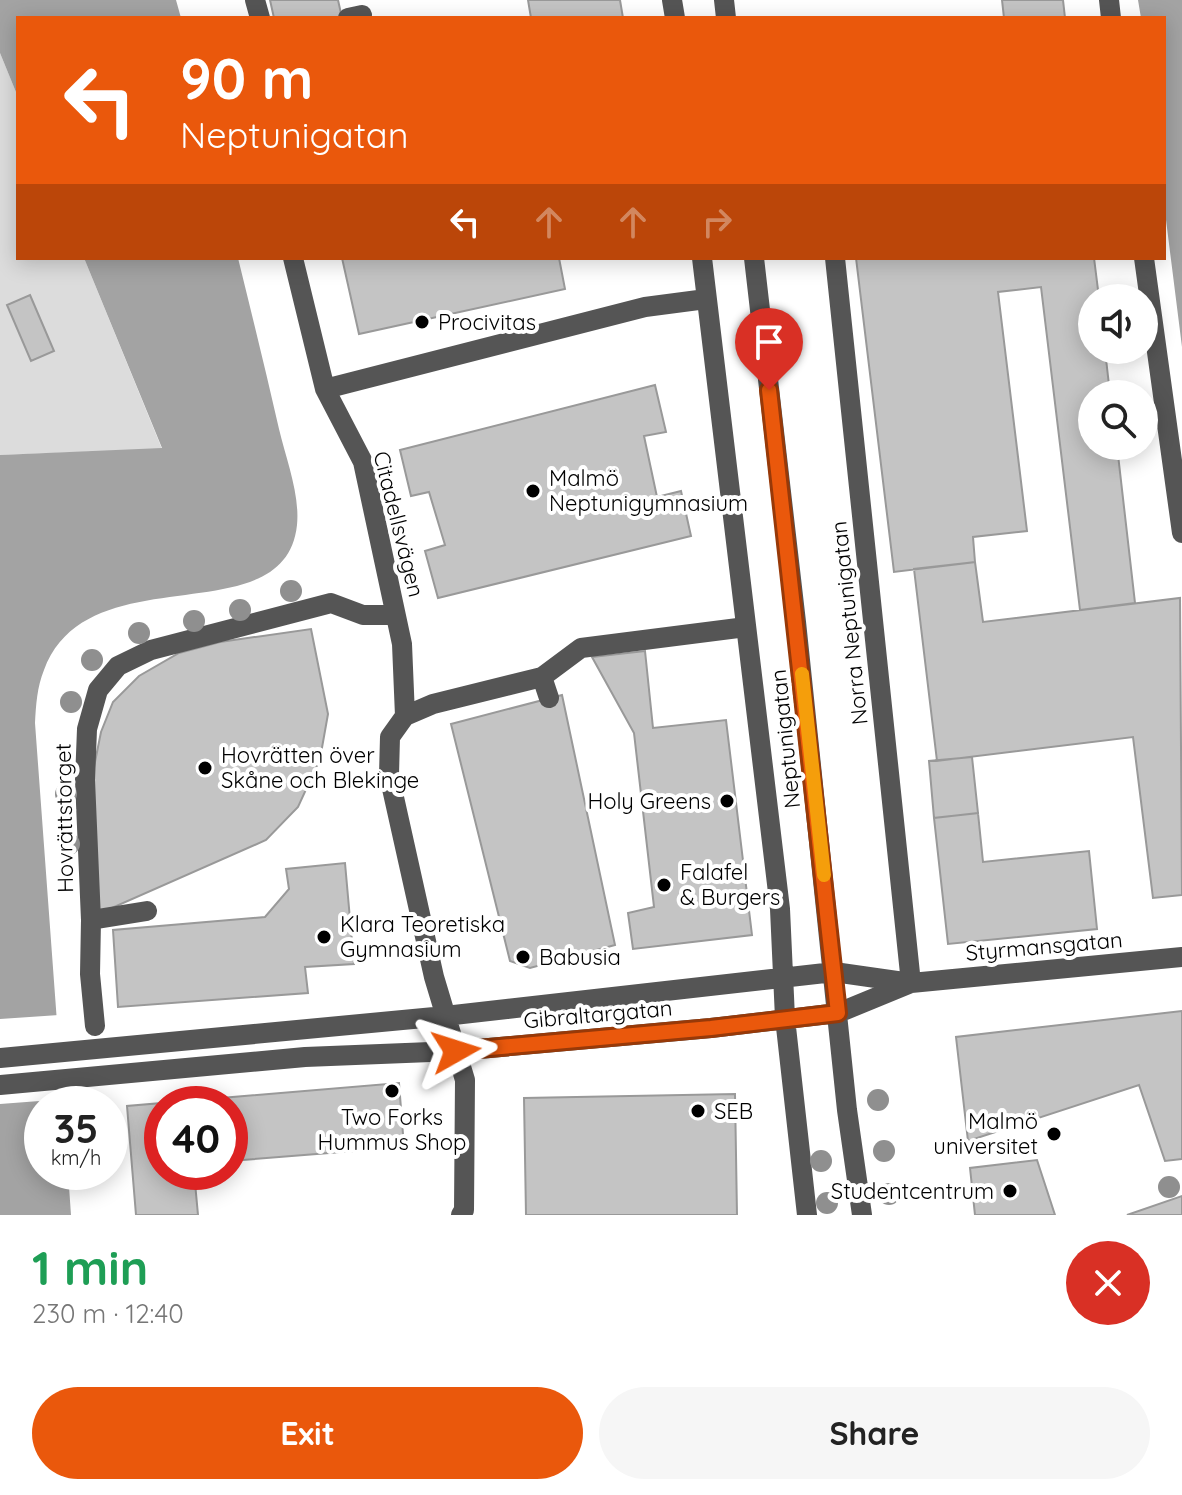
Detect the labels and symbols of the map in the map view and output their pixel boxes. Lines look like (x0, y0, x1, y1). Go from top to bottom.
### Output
place label: Procivitas (438, 308, 536, 336)
pin (735, 308, 803, 390)
marker: Procivitas (413, 313, 431, 331)
street label: Citadellsvägen (367, 448, 431, 600)
place label: Malmö Neptunigymnasium (549, 464, 748, 517)
marker: Malmö Neptunigymnasium (524, 482, 542, 500)
street label: Norra Neptunigatan (824, 520, 874, 726)
street label: Neptunigatan (764, 668, 806, 810)
place label: Hovrätten över Skåne och Blekinge (221, 741, 419, 794)
street label: Hovrättstorget (49, 743, 79, 893)
marker: Hovrätten över Skåne och Blekinge (196, 759, 214, 777)
place label: Holy Greens (587, 787, 711, 815)
marker: Holy Greens (718, 792, 736, 810)
place label: Falafel & Burgers (680, 858, 780, 911)
marker: Falafel & Burgers (655, 876, 673, 894)
place label: Klara Teoretiska Gymnasium (340, 910, 505, 963)
street label: Styrmansgatan (964, 925, 1124, 967)
marker: Klara Teoretiska Gymnasium (315, 928, 333, 946)
place label: Babusia (539, 943, 621, 971)
marker: Babusia (514, 948, 532, 966)
street label: Gibraltargatan (522, 994, 674, 1034)
position arrow (414, 1009, 498, 1093)
marker: Two Forks Hummus Shop (383, 1082, 401, 1100)
speed limit sign: 40 (144, 1086, 248, 1190)
place label: SEB (714, 1097, 753, 1125)
marker: SEB (689, 1102, 707, 1120)
place label: Two Forks Hummus Shop (318, 1103, 466, 1156)
place label: Malmö universitet (933, 1107, 1038, 1160)
marker: Malmö universitet (1045, 1125, 1063, 1143)
place label: Studentcentrum (831, 1177, 994, 1205)
marker: Studentcentrum (1001, 1182, 1019, 1200)

